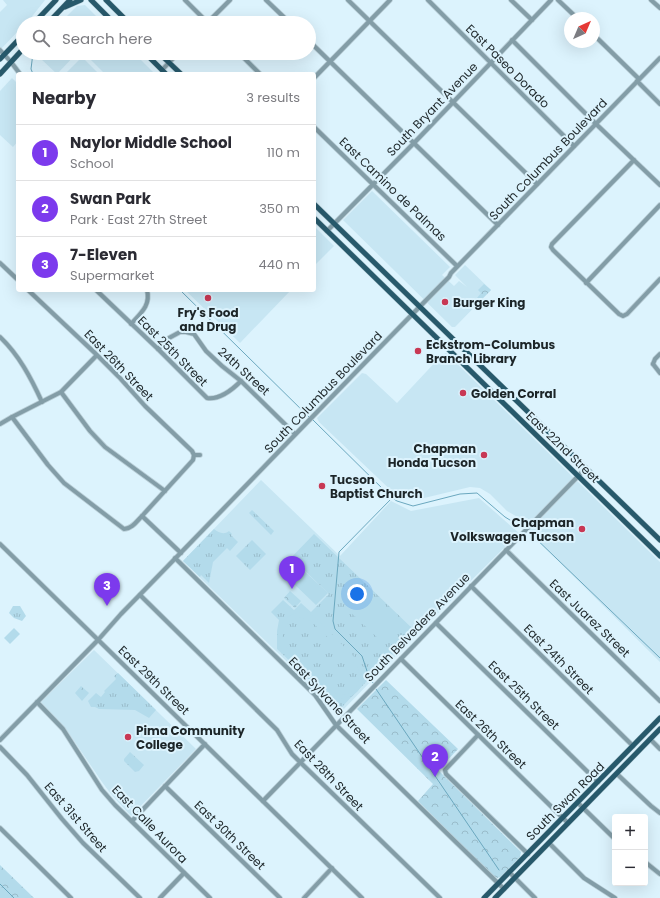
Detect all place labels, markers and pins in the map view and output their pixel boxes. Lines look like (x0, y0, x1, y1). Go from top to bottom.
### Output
marker: Fry's Food and Drug (203, 293, 213, 303)
place label: Burger King (453, 294, 526, 311)
marker: Burger King (440, 297, 450, 307)
place label: Fry's Food and Drug (177, 304, 239, 335)
place label: Eckstrom-Columbus Branch Library (426, 336, 556, 367)
marker: Eckstrom-Columbus Branch Library (413, 346, 423, 356)
place label: Golden Corral (471, 385, 556, 402)
marker: Golden Corral (458, 388, 468, 398)
place label: Chapman Honda Tucson (388, 440, 476, 471)
marker: Chapman Honda Tucson (479, 450, 489, 460)
place label: Tucson Baptist Church (330, 471, 423, 502)
marker: Tucson Baptist Church (317, 481, 327, 491)
place label: Chapman Volkswagen Tucson (450, 514, 574, 545)
marker: Chapman Volkswagen Tucson (577, 524, 587, 534)
pin: 1 (279, 556, 305, 589)
pin: 3 (94, 573, 120, 606)
place label: Pima Community College (136, 722, 245, 753)
marker: Pima Community College (123, 732, 133, 742)
pin: 2 (422, 744, 448, 777)

